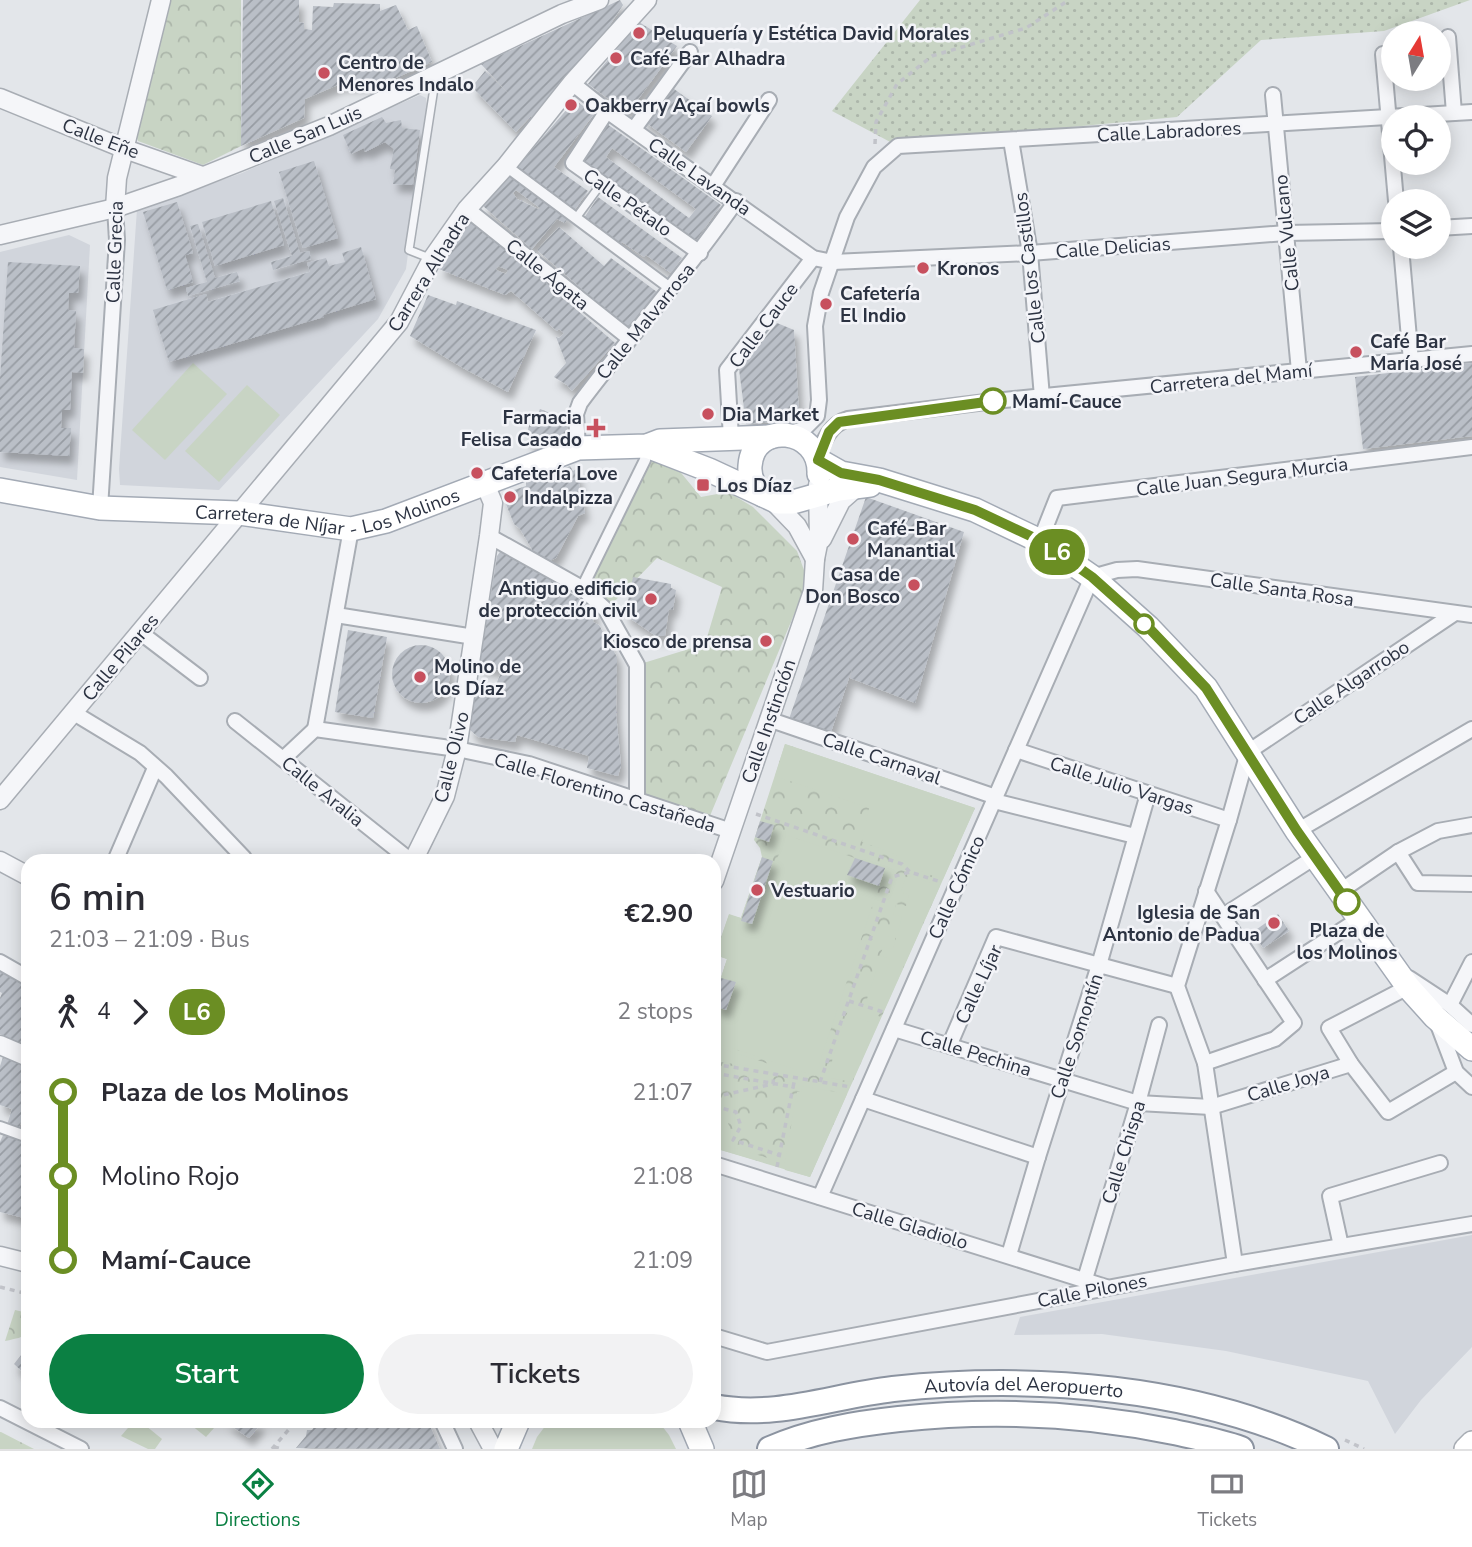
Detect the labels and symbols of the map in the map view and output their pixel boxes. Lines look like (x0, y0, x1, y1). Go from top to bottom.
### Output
place label: Peluquería y Estética David Morales (653, 21, 969, 47)
north arrow (1381, 21, 1451, 91)
marker: Peluquería y Estética David Morales (631, 25, 647, 41)
place label: Café-Bar Alhadra (630, 46, 785, 72)
place label: Centro de Menores Indalo (338, 50, 474, 98)
marker: Café-Bar Alhadra (608, 50, 624, 66)
marker: Centro de Menores Indalo (316, 65, 332, 81)
place label: Oakberry Açaí bowls (585, 93, 770, 119)
marker: Oakberry Açaí bowls (563, 97, 579, 113)
street label: Calle San Luis (245, 99, 366, 170)
street label: Calle Eñe (58, 112, 143, 166)
street label: Calle Labradores (1096, 115, 1242, 149)
street label: Calle Lavanda (643, 132, 756, 222)
street label: Calle Pétalo (578, 163, 677, 243)
street label: Calle Vulcano (1268, 173, 1306, 293)
street label: Calle los Castillos (1008, 191, 1052, 345)
street label: Calle Grecia (100, 200, 130, 304)
street label: Carrera Alhadra (382, 208, 476, 337)
street label: Calle Delicias (1055, 231, 1172, 265)
street label: Calle Ágata (500, 233, 595, 316)
place label: Kronos (937, 256, 999, 282)
street label: Calle Malvarrosa (591, 258, 701, 386)
marker: Kronos (915, 260, 931, 276)
street label: Calle Cauce (723, 278, 804, 374)
place label: Cafetería El Indio (840, 281, 920, 329)
marker: Cafetería El Indio (818, 296, 834, 312)
place label: Café Bar María José (1370, 329, 1462, 377)
marker: Café Bar María José (1348, 344, 1364, 360)
street label: Carretera del Mamí (1149, 357, 1315, 400)
marker: Mamí-Cauce (980, 388, 1006, 414)
place label: Mamí-Cauce (1012, 389, 1122, 415)
place label: Dia Market (722, 402, 819, 428)
place label: Farmacia Felisa Casado (461, 405, 582, 453)
marker: Dia Market (700, 406, 716, 422)
marker: Farmacia Felisa Casado (588, 420, 604, 436)
street label: Calle Juan Segura Murcia (1135, 451, 1350, 503)
place label: Cafetería Love (491, 461, 618, 487)
marker: Cafetería Love (469, 465, 485, 481)
place label: Los Díaz (717, 473, 792, 499)
marker: Los Díaz (695, 477, 711, 493)
street label: Carretera de Níjar - Los Molinos (195, 482, 463, 543)
place label: Indalpizza (524, 485, 613, 511)
marker: Indalpizza (502, 489, 518, 505)
place label: Café-Bar Manantial (867, 516, 955, 564)
line badge: L6 (1026, 529, 1088, 575)
marker: Café-Bar Manantial (845, 531, 861, 547)
place label: Casa de Don Bosco (805, 562, 900, 610)
street label: Calle Santa Rosa (1208, 567, 1356, 613)
place label: Antiguo edificio de protección civil (479, 576, 637, 624)
marker: Casa de Don Bosco (906, 577, 922, 593)
marker: Antiguo edificio de protección civil (643, 591, 659, 607)
street label: Calle Pilares (76, 608, 165, 707)
unlabelled marker (1134, 614, 1154, 634)
place label: Kiosco de prensa (603, 629, 752, 655)
marker: Kiosco de prensa (758, 633, 774, 649)
street label: Calle Algarrobo (1288, 634, 1415, 731)
place label: Molino de los Díaz (434, 654, 521, 702)
street label: Calle Instinción (736, 656, 802, 787)
marker: Molino de los Díaz (412, 669, 428, 685)
street label: Calle Olivo (428, 709, 476, 806)
street label: Calle Carnaval (819, 726, 945, 792)
street label: Calle Florentino Castañeda (491, 747, 719, 839)
street label: Calle Aralia (276, 750, 369, 833)
street label: Calle Julio Vargas (1046, 750, 1197, 822)
street label: Calle Cómico (922, 831, 991, 943)
place label: Vestuario (770, 878, 855, 904)
marker: Vestuario (749, 882, 765, 898)
marker: Plaza de los Molinos (1334, 889, 1360, 915)
place label: Iglesia de San Antonio de Padua (1103, 900, 1260, 948)
marker: Iglesia de San Antonio de Padua (1266, 915, 1282, 931)
place label: Plaza de los Molinos (1297, 918, 1398, 966)
street label: Calle Líjar (949, 940, 1009, 1028)
street label: Calle Somontín (1044, 970, 1109, 1102)
street label: Calle Pechina (917, 1025, 1035, 1083)
street label: Calle Joya (1244, 1059, 1333, 1109)
street label: Calle Chispa (1096, 1097, 1152, 1207)
street label: Calle Gladiolo (848, 1196, 971, 1256)
street label: Calle Pilones (1035, 1268, 1149, 1314)
street label: Autovía del Aeropuerto (923, 1371, 1125, 1405)

